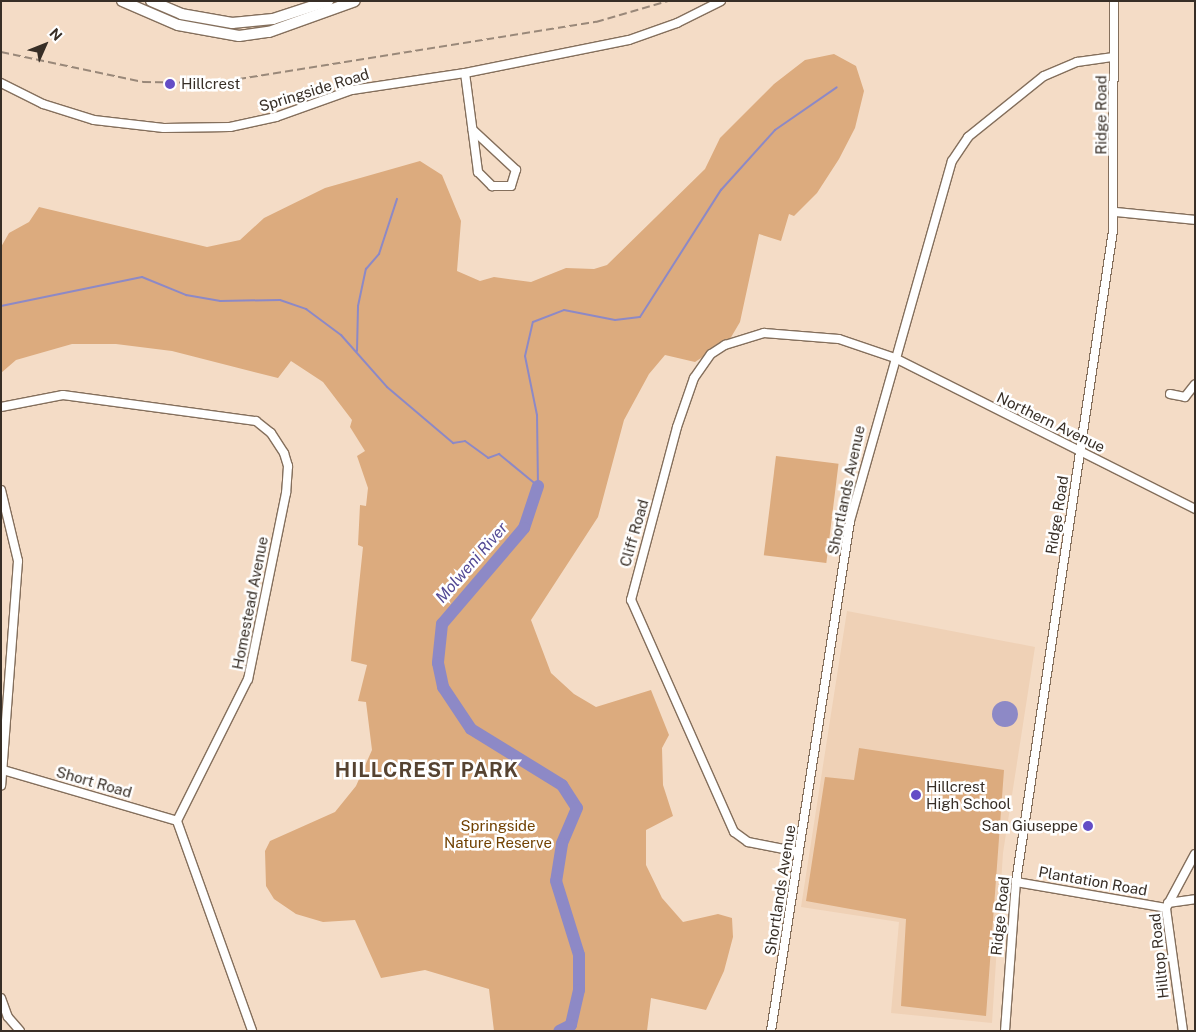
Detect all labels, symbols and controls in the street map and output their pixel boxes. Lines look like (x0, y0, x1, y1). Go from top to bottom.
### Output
north arrow (20, 20, 70, 70)
text: N (46, 25, 65, 44)
street label: Springside Road (257, 65, 371, 115)
place label: Hillcrest (181, 75, 240, 93)
street label: Ridge Road (1092, 75, 1110, 155)
marker: Hillcrest (163, 77, 177, 91)
street label: Northern Avenue (994, 388, 1108, 456)
street label: Shortlands Avenue (823, 424, 869, 556)
street label: Ridge Road (1042, 474, 1072, 556)
street label: Cliff Road (616, 497, 652, 569)
water label: Molweni River (432, 519, 512, 607)
street label: Homestead Avenue (228, 535, 272, 671)
district label: HILLCREST PARK (333, 758, 521, 782)
street label: Short Road (54, 763, 134, 801)
place label: Hillcrest High School (926, 777, 1011, 812)
marker: Hillcrest High School (910, 789, 922, 801)
park label: Springside Nature Reserve (444, 816, 552, 851)
place label: San Giuseppe (982, 817, 1078, 835)
marker: San Giuseppe (1082, 820, 1094, 832)
street label: Shortlands Avenue (761, 824, 799, 956)
street label: Plantation Road (1037, 863, 1149, 899)
street label: Ridge Road (987, 876, 1013, 956)
street label: Hilltop Road (1146, 912, 1172, 1000)

